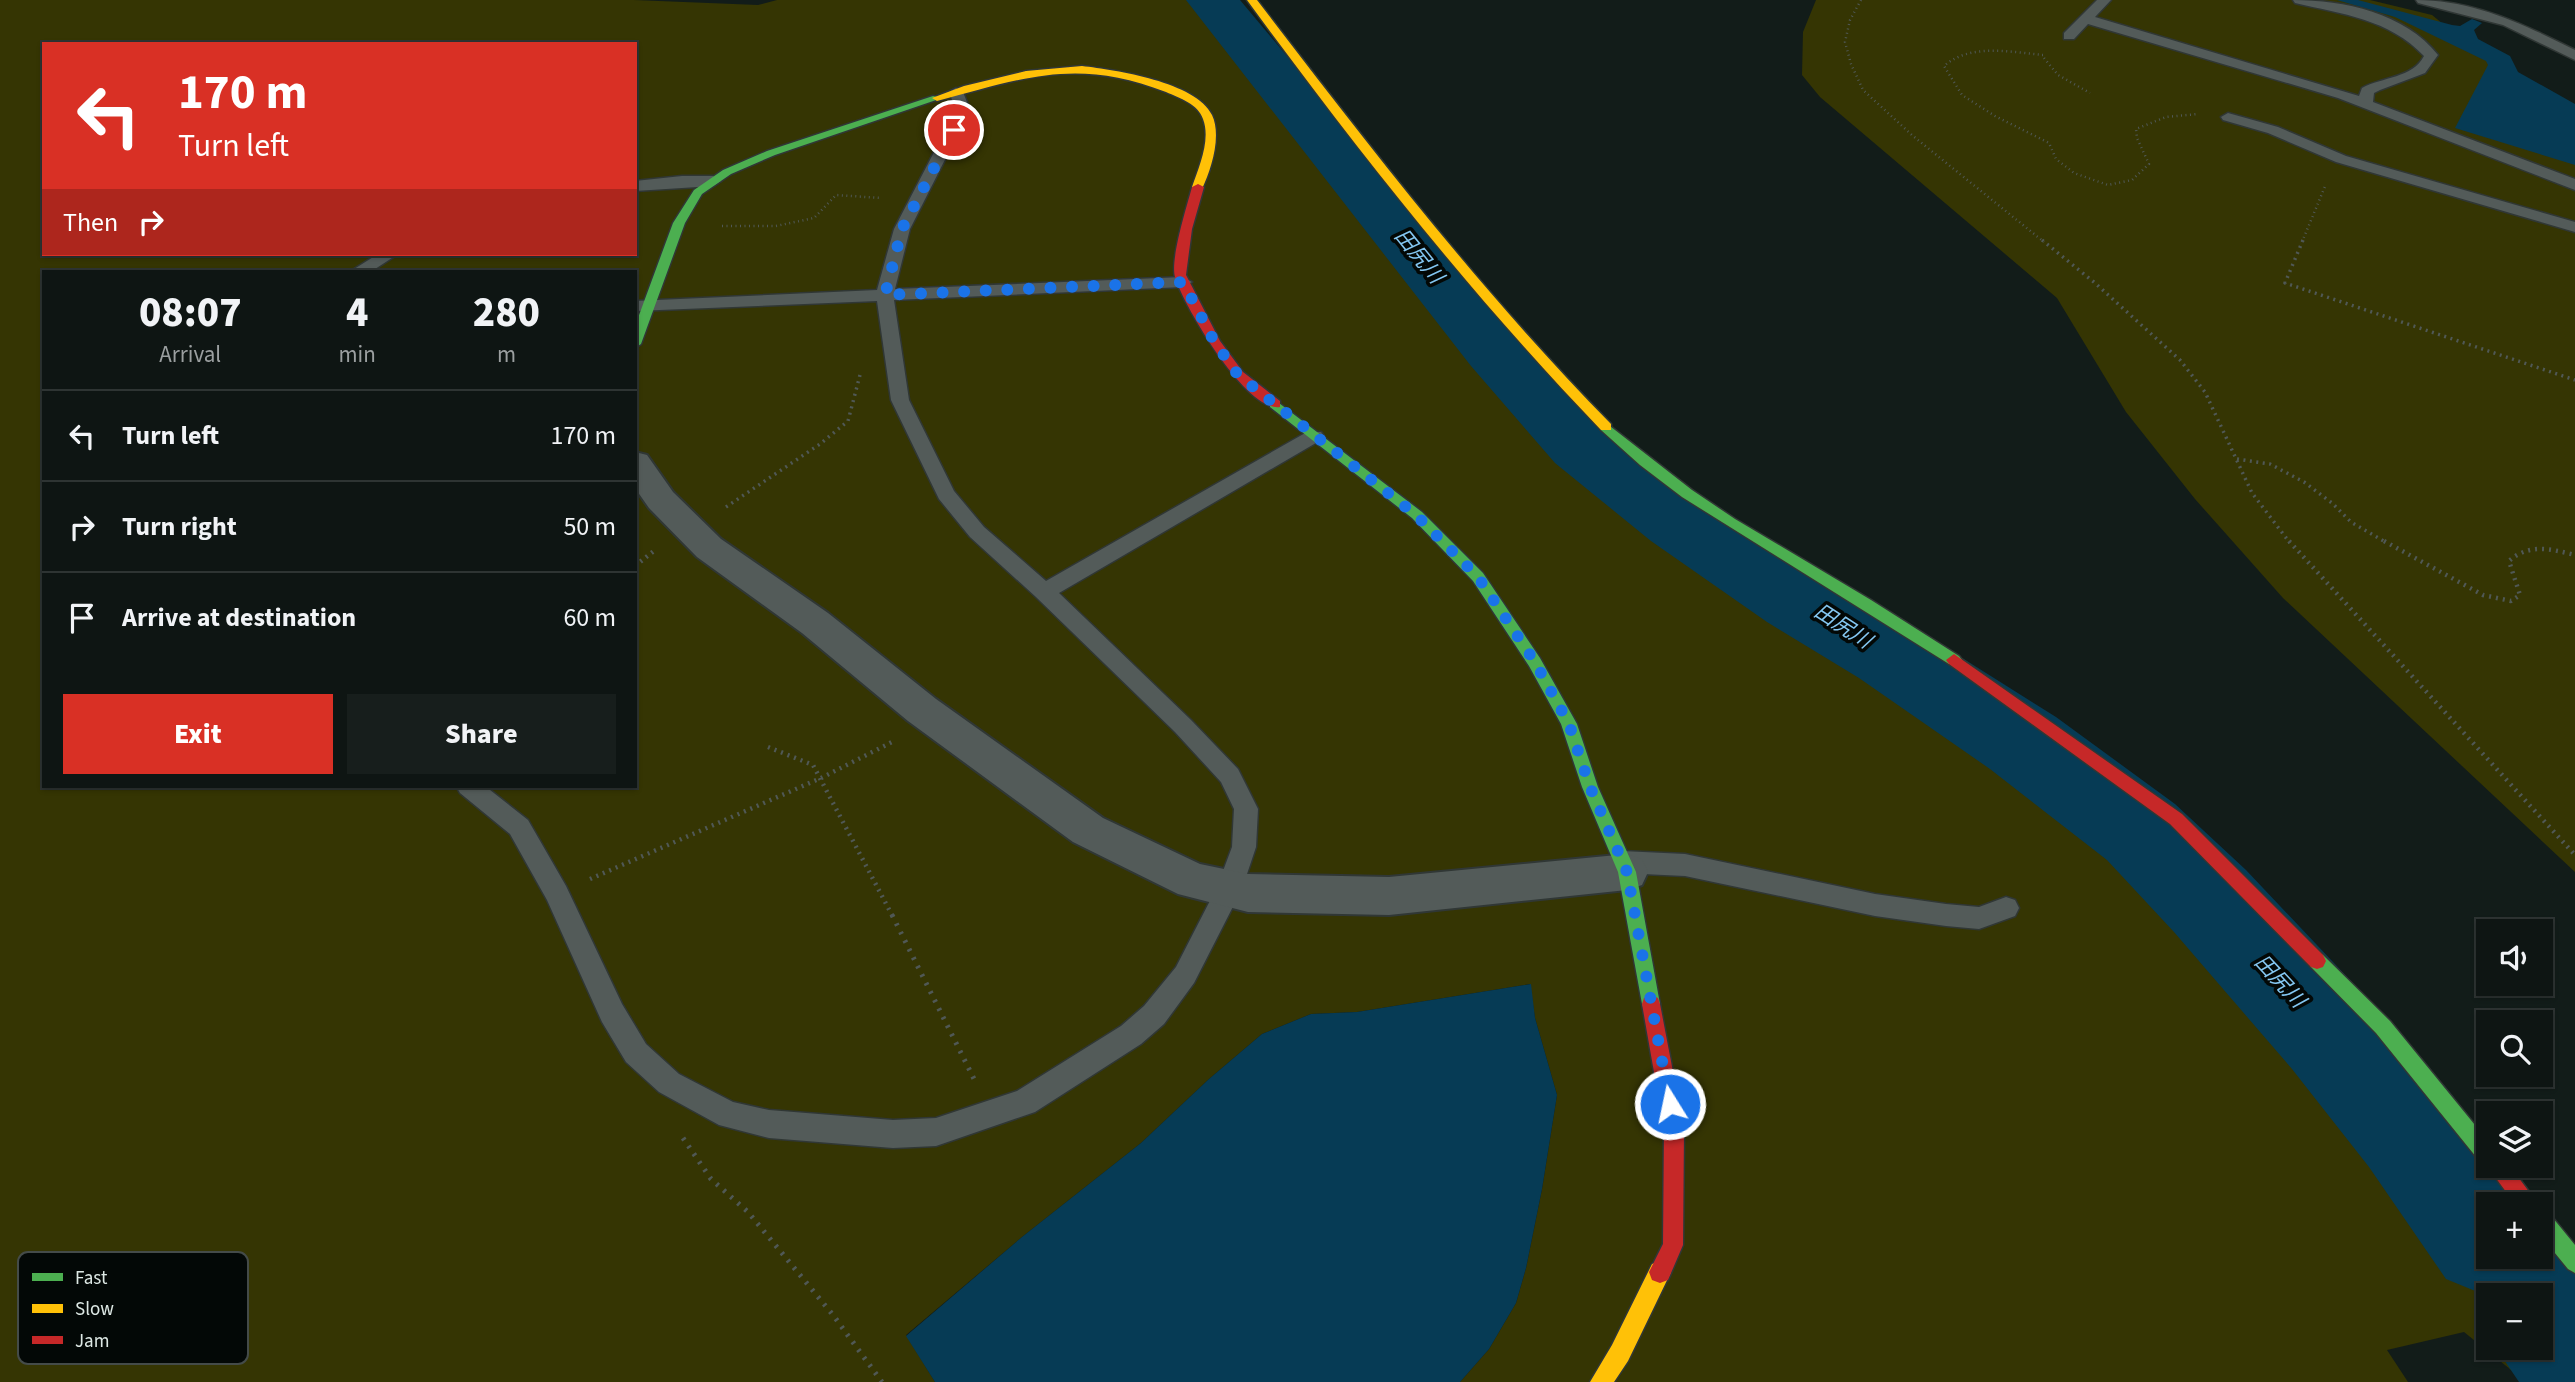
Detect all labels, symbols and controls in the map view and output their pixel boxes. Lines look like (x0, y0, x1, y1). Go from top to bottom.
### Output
text: 170 m (178, 58, 307, 128)
icon: left (63, 70, 154, 161)
pin (924, 100, 984, 160)
icon: arrive (935, 111, 973, 149)
text: Turn left (178, 123, 289, 169)
icon: right (132, 203, 170, 241)
text: Then (63, 204, 118, 241)
water label: 田尻川 (1388, 222, 1452, 291)
text: 08:07 (139, 283, 242, 343)
text: 4 (346, 283, 368, 343)
text: 280 (473, 283, 540, 343)
text: Arrival (159, 338, 221, 371)
text: min (339, 338, 376, 371)
text: m (497, 338, 516, 371)
icon: left (63, 417, 101, 455)
text: Turn left (122, 417, 219, 454)
text: 170 m (550, 417, 616, 454)
icon: right (63, 508, 101, 546)
text: Turn right (122, 508, 237, 545)
text: 50 m (563, 508, 616, 545)
water label: 田尻川 (1808, 596, 1879, 657)
icon: arrive (63, 599, 101, 637)
text: Arrive at destination (122, 599, 356, 636)
text: 60 m (563, 599, 616, 636)
button: Exit (63, 694, 333, 774)
button: Share (347, 694, 616, 774)
map controls (2476, 919, 2553, 1360)
button: sound (2476, 919, 2553, 996)
water label: 田尻川 (2248, 948, 2314, 1016)
button: search (2476, 1010, 2553, 1087)
position arrow (1633, 1067, 1707, 1141)
button: layers (2476, 1101, 2553, 1178)
button: + (2476, 1192, 2553, 1269)
legend (18, 1252, 248, 1364)
text: Fast (75, 1265, 108, 1292)
button: − (2476, 1283, 2553, 1360)
text: Slow (75, 1296, 114, 1323)
text: Jam (75, 1328, 109, 1355)

